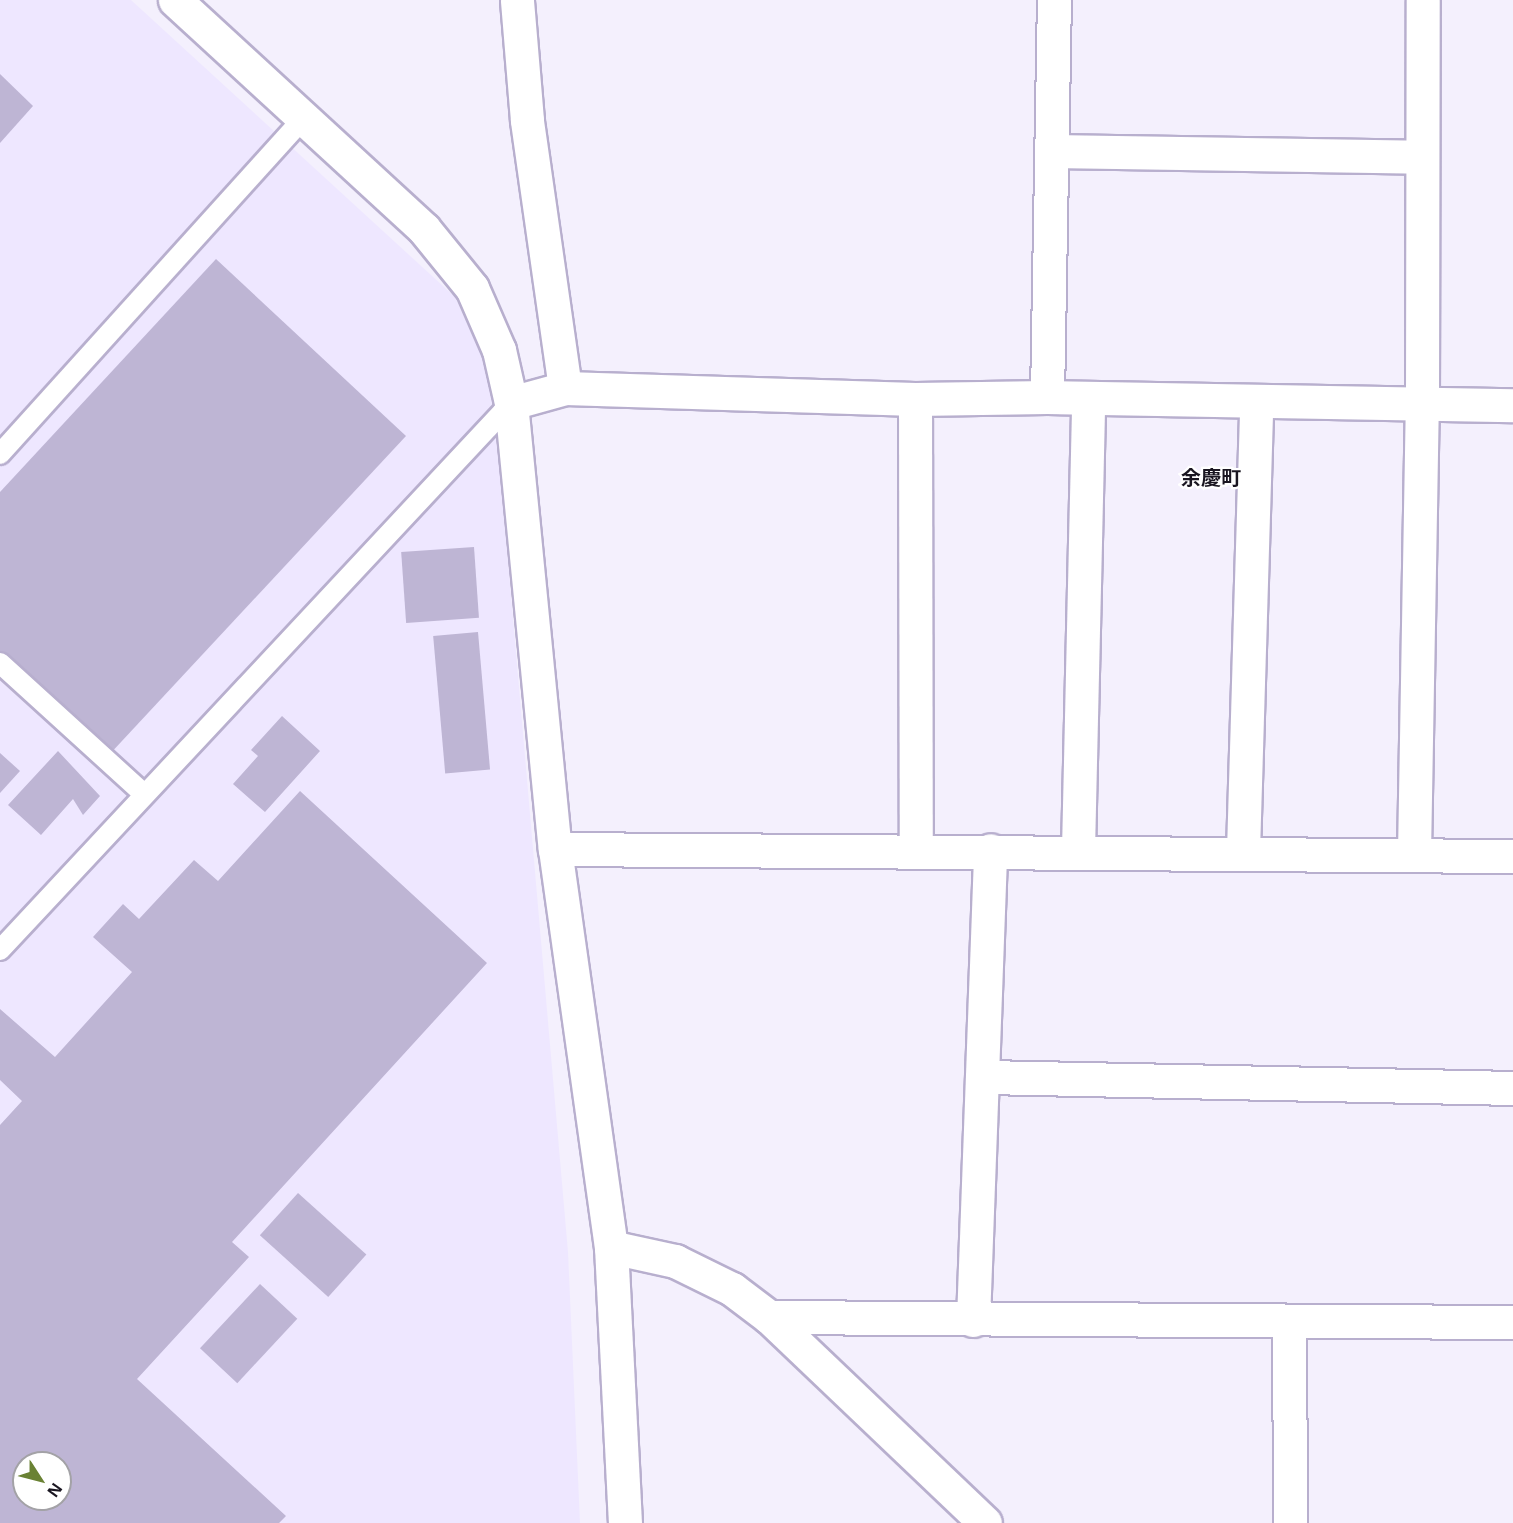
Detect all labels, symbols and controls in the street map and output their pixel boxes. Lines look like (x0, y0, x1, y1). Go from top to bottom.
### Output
district label: 余慶町 (1181, 465, 1241, 489)
north arrow (12, 1451, 72, 1511)
text: N (42, 1479, 68, 1502)

